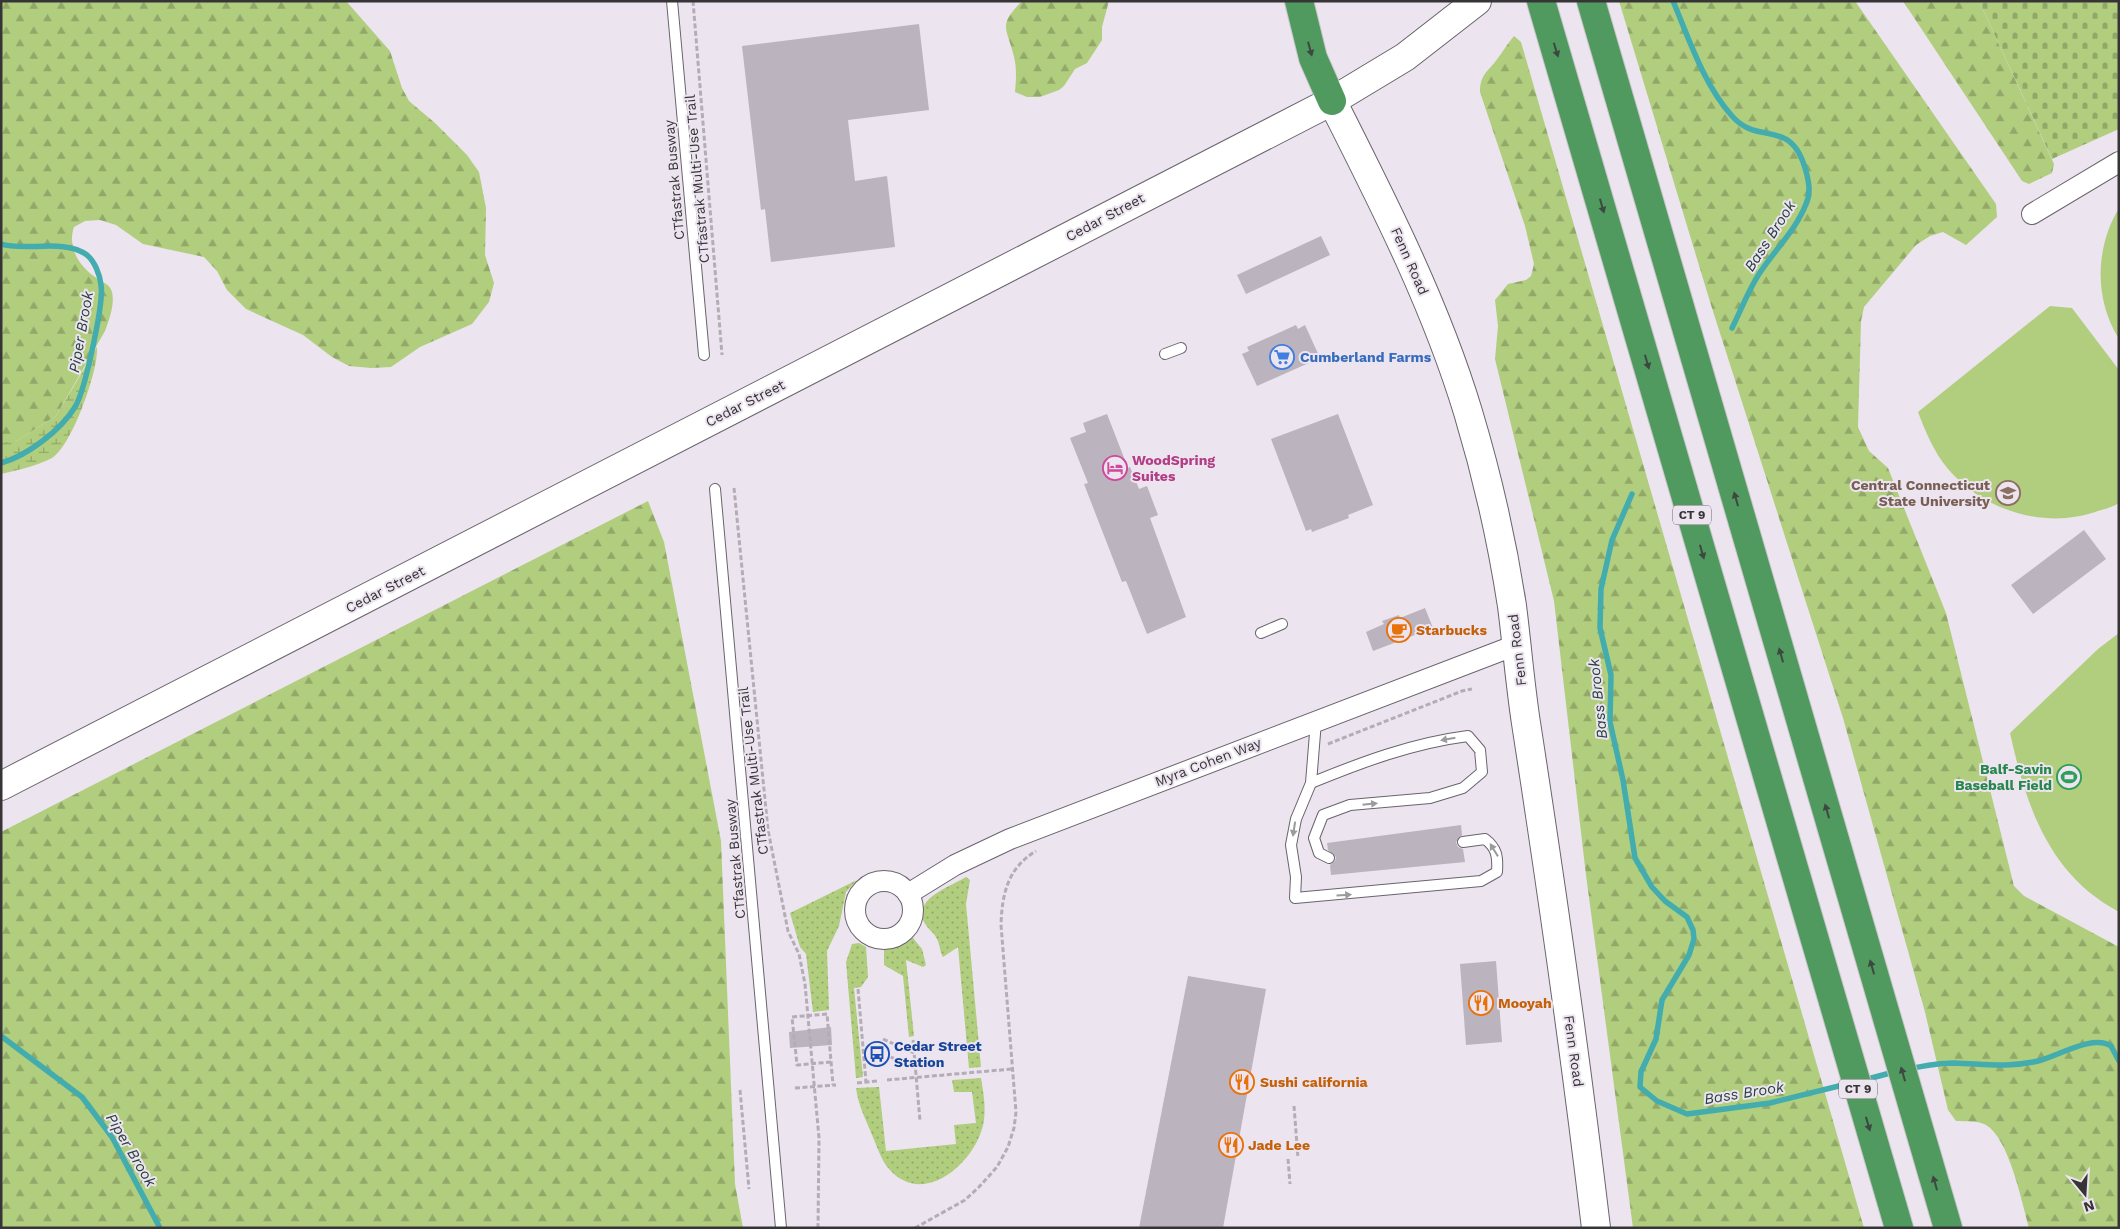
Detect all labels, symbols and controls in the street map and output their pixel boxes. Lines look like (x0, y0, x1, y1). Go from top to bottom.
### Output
one-way arrow (1307, 41, 1315, 56)
one-way arrow (1553, 43, 1561, 58)
street label: CTfastrak Multi-Use Trail (682, 93, 712, 264)
street label: CTfastrak Busway (661, 119, 687, 241)
street label: Cedar Street (1063, 190, 1147, 244)
water label: Bass Brook (1741, 197, 1800, 275)
one-way arrow (1598, 199, 1606, 214)
street label: Fenn Road (1388, 225, 1432, 297)
water label: Piper Brook (65, 289, 97, 374)
supermarket icon: Cumberland Farms (1269, 344, 1295, 370)
place label: Cumberland Farms (1300, 349, 1432, 365)
one-way arrow (1644, 355, 1652, 370)
street label: Cedar Street (703, 376, 787, 430)
place label: WoodSpring Suites (1132, 452, 1215, 484)
hotel icon: WoodSpring Suites (1102, 455, 1128, 481)
place label: Central Connecticut State University (1851, 477, 1990, 509)
school or university icon: Central Connecticut State University (1995, 480, 2021, 506)
one-way arrow (1732, 491, 1740, 506)
road number: CT 9 (1673, 506, 1711, 524)
one-way arrow (1699, 544, 1707, 559)
street label: Cedar Street (343, 562, 427, 616)
street label: Fenn Road (1505, 613, 1529, 687)
cafe icon: Starbucks (1386, 617, 1412, 643)
place label: Starbucks (1416, 622, 1487, 638)
one-way arrow (1777, 647, 1785, 662)
water label: Bass Brook (1585, 657, 1611, 740)
street label: CTfastrak Multi-Use Trail (735, 685, 771, 856)
street label: Myra Cohen Way (1153, 734, 1264, 790)
one-way arrow (1440, 735, 1456, 743)
place label: Balf-Savin Baseball Field (1955, 761, 2052, 793)
sports icon: Balf-Savin Baseball Field (2056, 764, 2082, 790)
street label: CTfastrak Busway (722, 798, 748, 920)
one-way arrow (1362, 799, 1378, 807)
one-way arrow (1822, 803, 1830, 818)
one-way arrow (1290, 821, 1298, 837)
one-way arrow (1489, 843, 1498, 857)
one-way arrow (1336, 890, 1352, 898)
one-way arrow (1868, 959, 1876, 974)
restaurant icon: Mooyah (1468, 990, 1494, 1016)
place label: Mooyah (1498, 995, 1552, 1011)
street label: Fenn Road (1561, 1014, 1587, 1088)
place label: Cedar Street Station (894, 1038, 982, 1070)
bus stop icon: Cedar Street Station (864, 1041, 890, 1067)
one-way arrow (1899, 1067, 1907, 1082)
restaurant icon: Sushi california (1229, 1069, 1255, 1095)
place label: Sushi california (1260, 1074, 1368, 1090)
water label: Bass Brook (1703, 1078, 1786, 1108)
road number: CT 9 (1839, 1080, 1877, 1098)
water label: Piper Brook (102, 1110, 160, 1191)
one-way arrow (1865, 1117, 1873, 1132)
restaurant icon: Jade Lee (1218, 1132, 1244, 1158)
place label: Jade Lee (1248, 1137, 1310, 1153)
north arrow (2060, 1169, 2110, 1219)
one-way arrow (1931, 1175, 1939, 1190)
text: N (2082, 1197, 2096, 1216)

